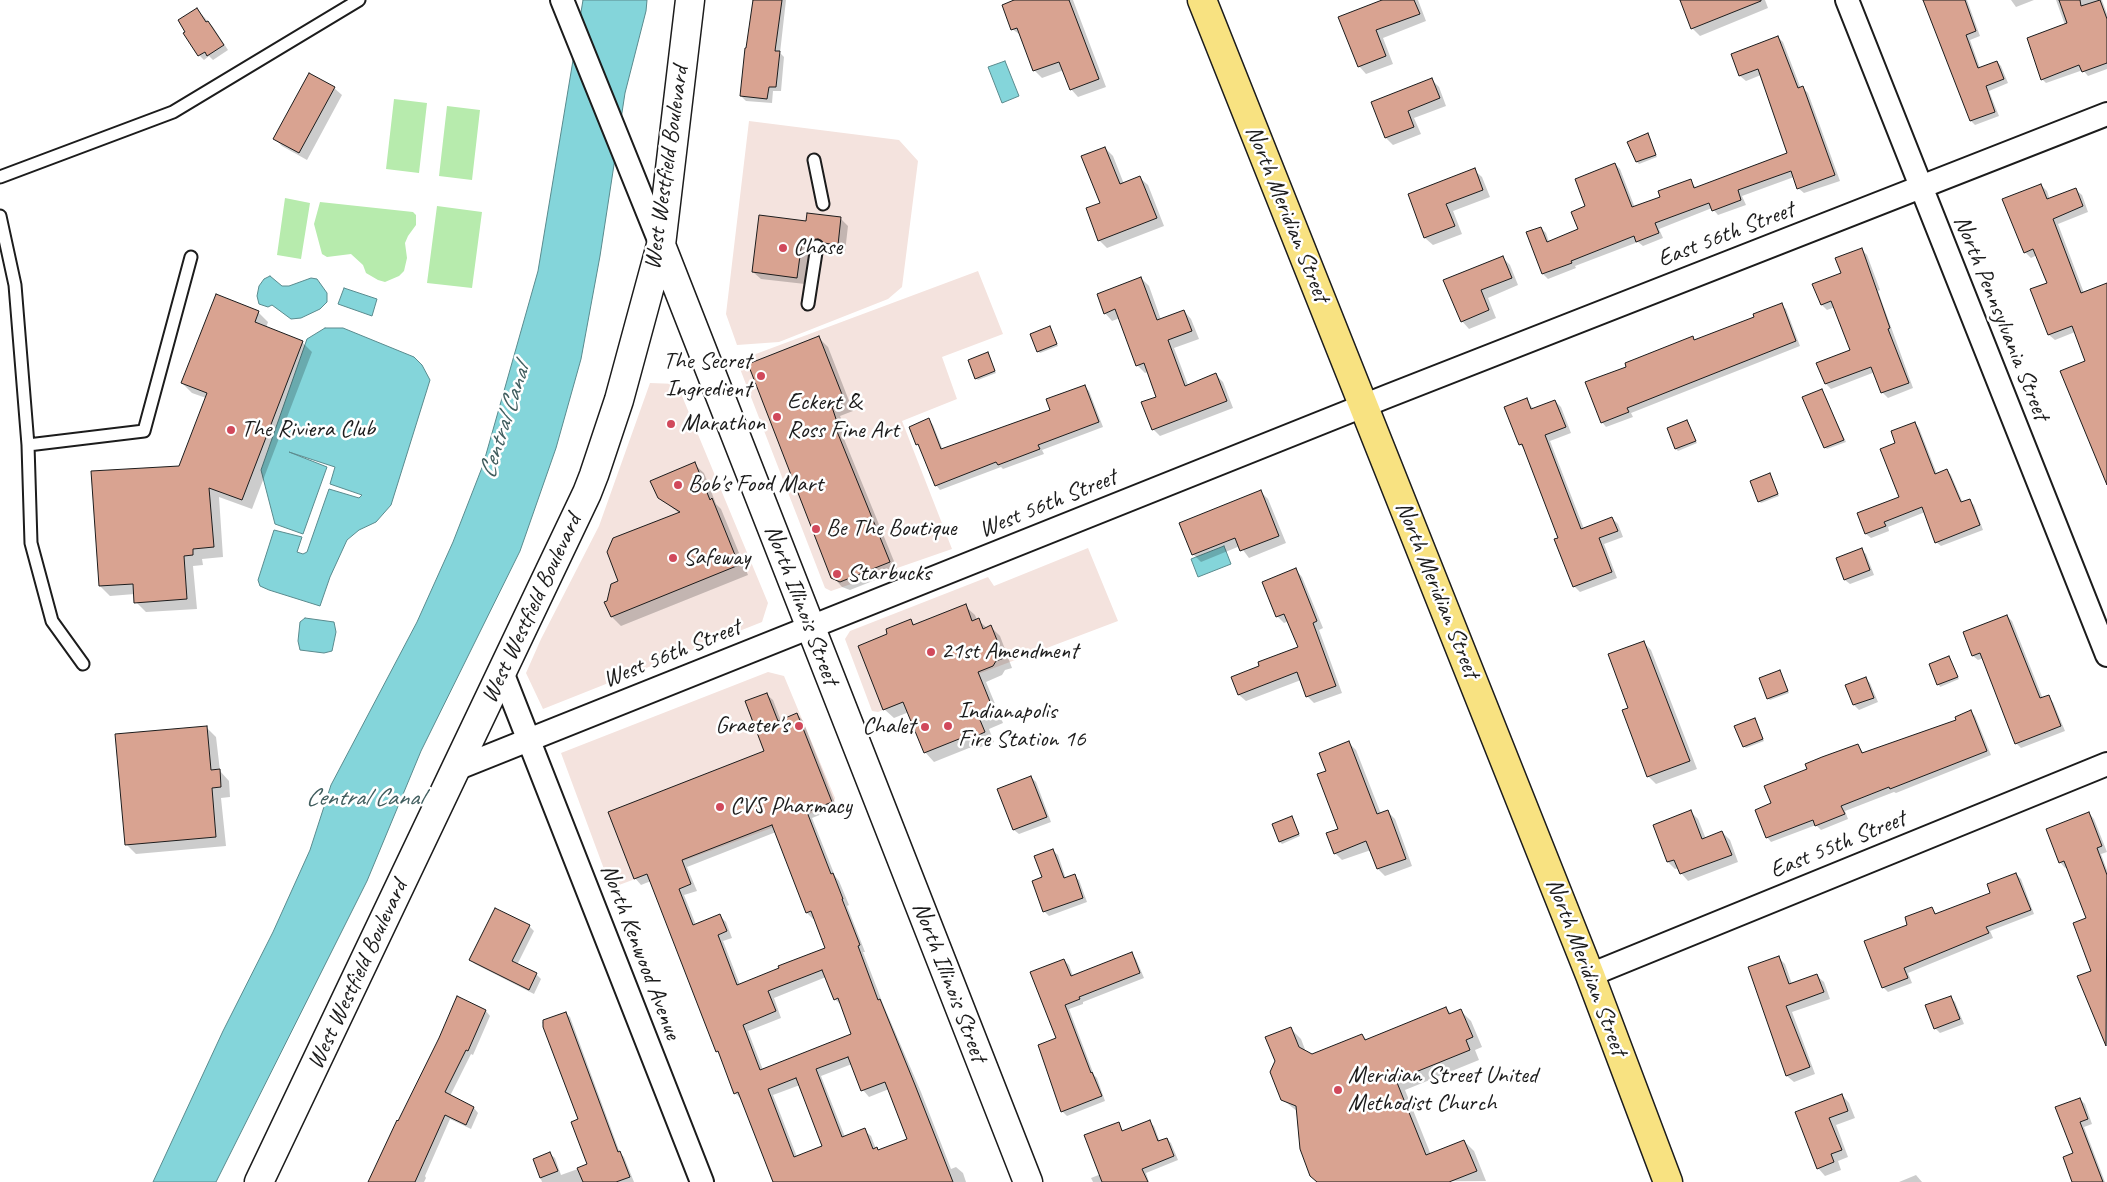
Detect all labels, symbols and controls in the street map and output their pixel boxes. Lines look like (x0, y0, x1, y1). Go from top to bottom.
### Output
street label: West Westfield Boulevard (638, 64, 696, 272)
street label: North Meridian Street (1239, 122, 1335, 306)
street label: East 56th Street (1654, 196, 1798, 274)
street label: North Pennsylvania Street (1947, 211, 2055, 425)
place label: Chase (793, 234, 842, 262)
marker: Chase (777, 242, 789, 254)
place label: The Secret Ingredient (663, 348, 751, 404)
water label: Central Canal (473, 362, 537, 482)
marker: The Secret Ingredient (755, 370, 767, 382)
place label: Eckert & Ross Fine Art (787, 389, 899, 445)
place label: Marathon (681, 410, 765, 438)
marker: Eckert & Ross Fine Art (771, 411, 783, 423)
place label: The Riviera Club (241, 416, 375, 444)
marker: Marathon (665, 418, 677, 430)
marker: The Riviera Club (225, 424, 237, 436)
street label: West 56th Street (975, 463, 1121, 545)
place label: Bob's Food Mart (688, 471, 823, 499)
marker: Bob's Food Mart (672, 479, 684, 491)
street label: North Meridian Street (1389, 498, 1485, 682)
street label: West Westfield Boulevard (476, 510, 588, 708)
place label: Be The Boutique (826, 515, 956, 543)
street label: North Illinois Street (757, 521, 845, 689)
marker: Be The Boutique (810, 523, 822, 535)
place label: Safeway (683, 544, 750, 572)
marker: Safeway (667, 552, 679, 564)
place label: Starbucks (847, 560, 931, 588)
marker: Starbucks (831, 568, 843, 580)
street label: West 56th Street (599, 613, 745, 695)
place label: 21st Amendment (941, 638, 1078, 666)
marker: 21st Amendment (925, 646, 937, 658)
place label: Indianapolis Fire Station 16 (958, 698, 1086, 754)
place label: Graeter's (715, 712, 789, 740)
place label: Chalet (862, 713, 915, 741)
marker: Graeter's (793, 720, 805, 732)
marker: Indianapolis Fire Station 16 (942, 720, 954, 732)
marker: Chalet (919, 721, 931, 733)
water label: Central Canal (306, 783, 422, 813)
place label: CVS Pharmacy (730, 793, 852, 821)
marker: CVS Pharmacy (714, 801, 726, 813)
street label: East 55th Street (1766, 805, 1910, 885)
street label: North Kenwood Avenue (593, 860, 687, 1044)
street label: North Meridian Street (1539, 874, 1633, 1060)
street label: West Westfield Boulevard (302, 876, 414, 1074)
street label: North Illinois Street (905, 898, 993, 1066)
place label: Meridian Street United Methodist Church (1348, 1062, 1537, 1118)
marker: Meridian Street United Methodist Church (1332, 1084, 1344, 1096)

